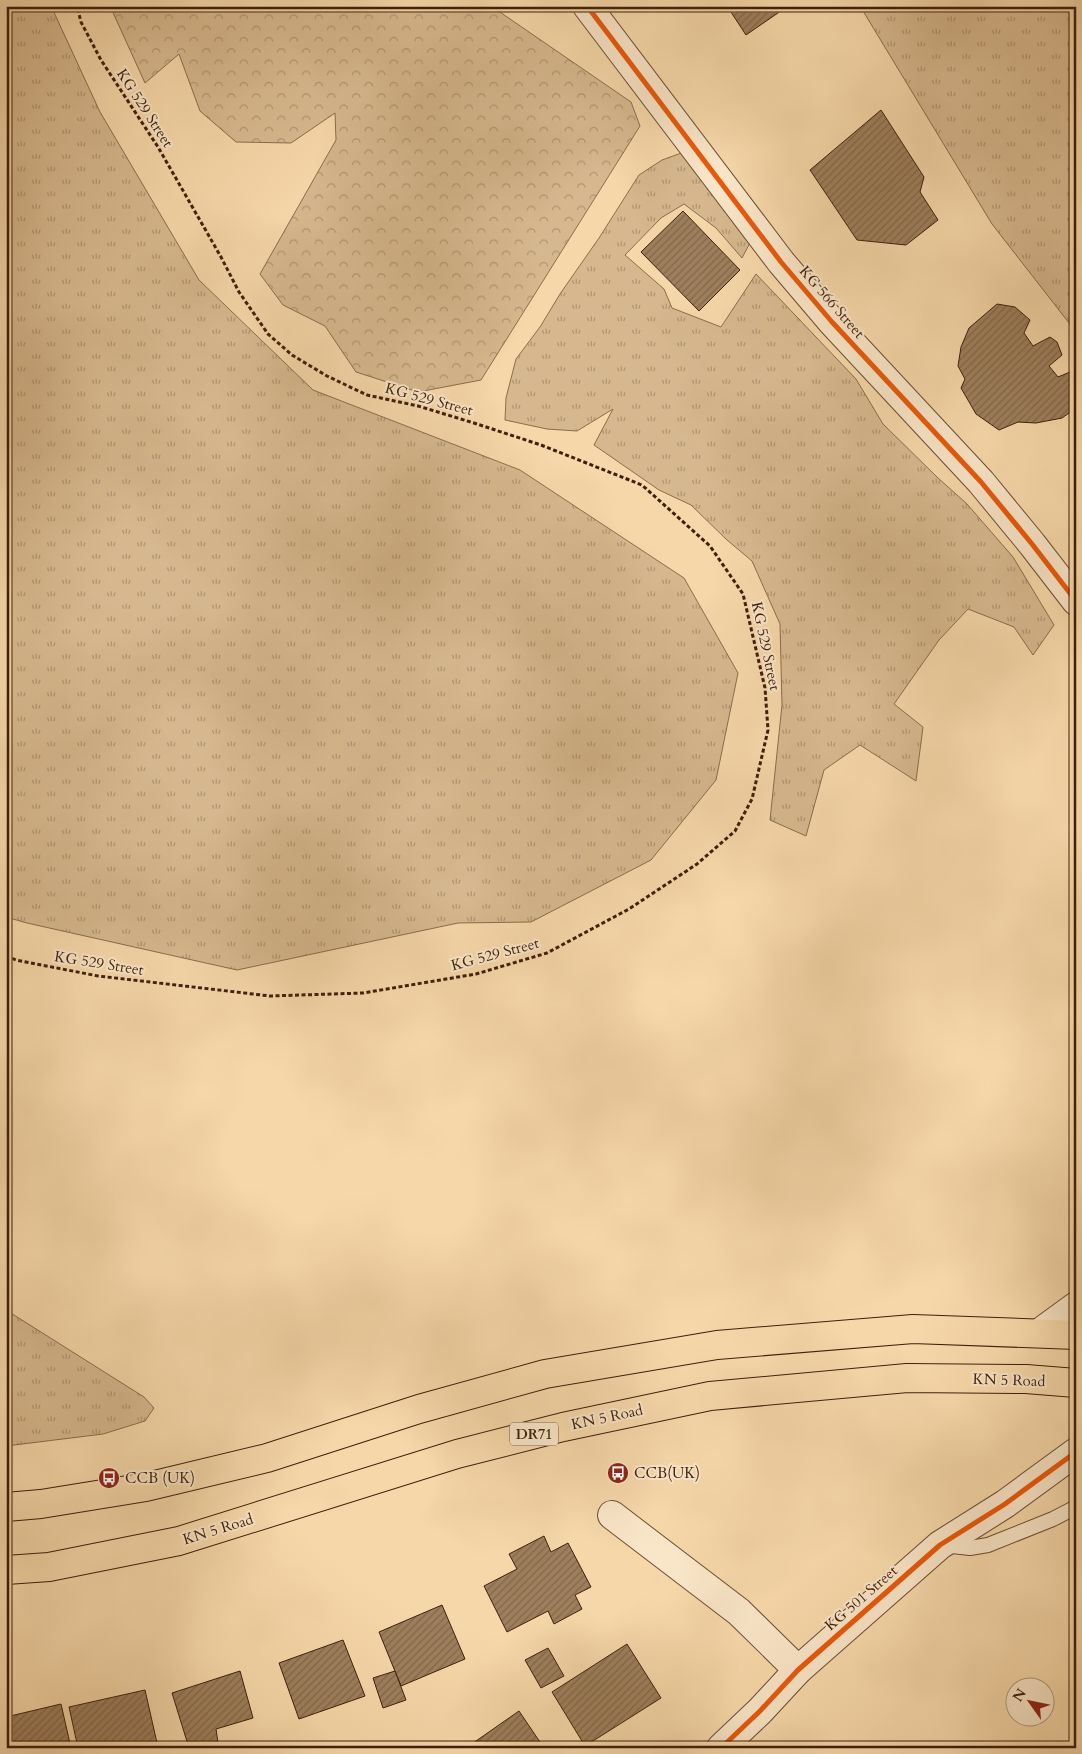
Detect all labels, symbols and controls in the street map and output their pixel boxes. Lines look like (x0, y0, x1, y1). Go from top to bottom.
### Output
street label: KG 529 Street (112, 65, 178, 151)
street label: KG 566 Street (795, 261, 869, 343)
street label: KG 529 Street (383, 378, 475, 420)
street label: KG 529 Street (747, 600, 785, 692)
street label: KG 529 Street (449, 933, 541, 975)
street label: KG 529 Street (53, 946, 145, 980)
street label: KN 5 Road (972, 1369, 1046, 1391)
street label: KN 5 Road (569, 1400, 645, 1434)
road number: DR71 (510, 1422, 558, 1446)
bus stop icon: CCB(UK) (606, 1461, 630, 1485)
place label: CCB(UK) (634, 1463, 700, 1483)
bus stop icon: CCB (UK) (97, 1466, 121, 1490)
place label: CCB (UK) (125, 1468, 195, 1488)
street label: KN 5 Road (180, 1509, 256, 1549)
street label: KG 501 Street (820, 1561, 902, 1635)
north arrow (1004, 1676, 1054, 1726)
text: N (1008, 1685, 1031, 1705)

